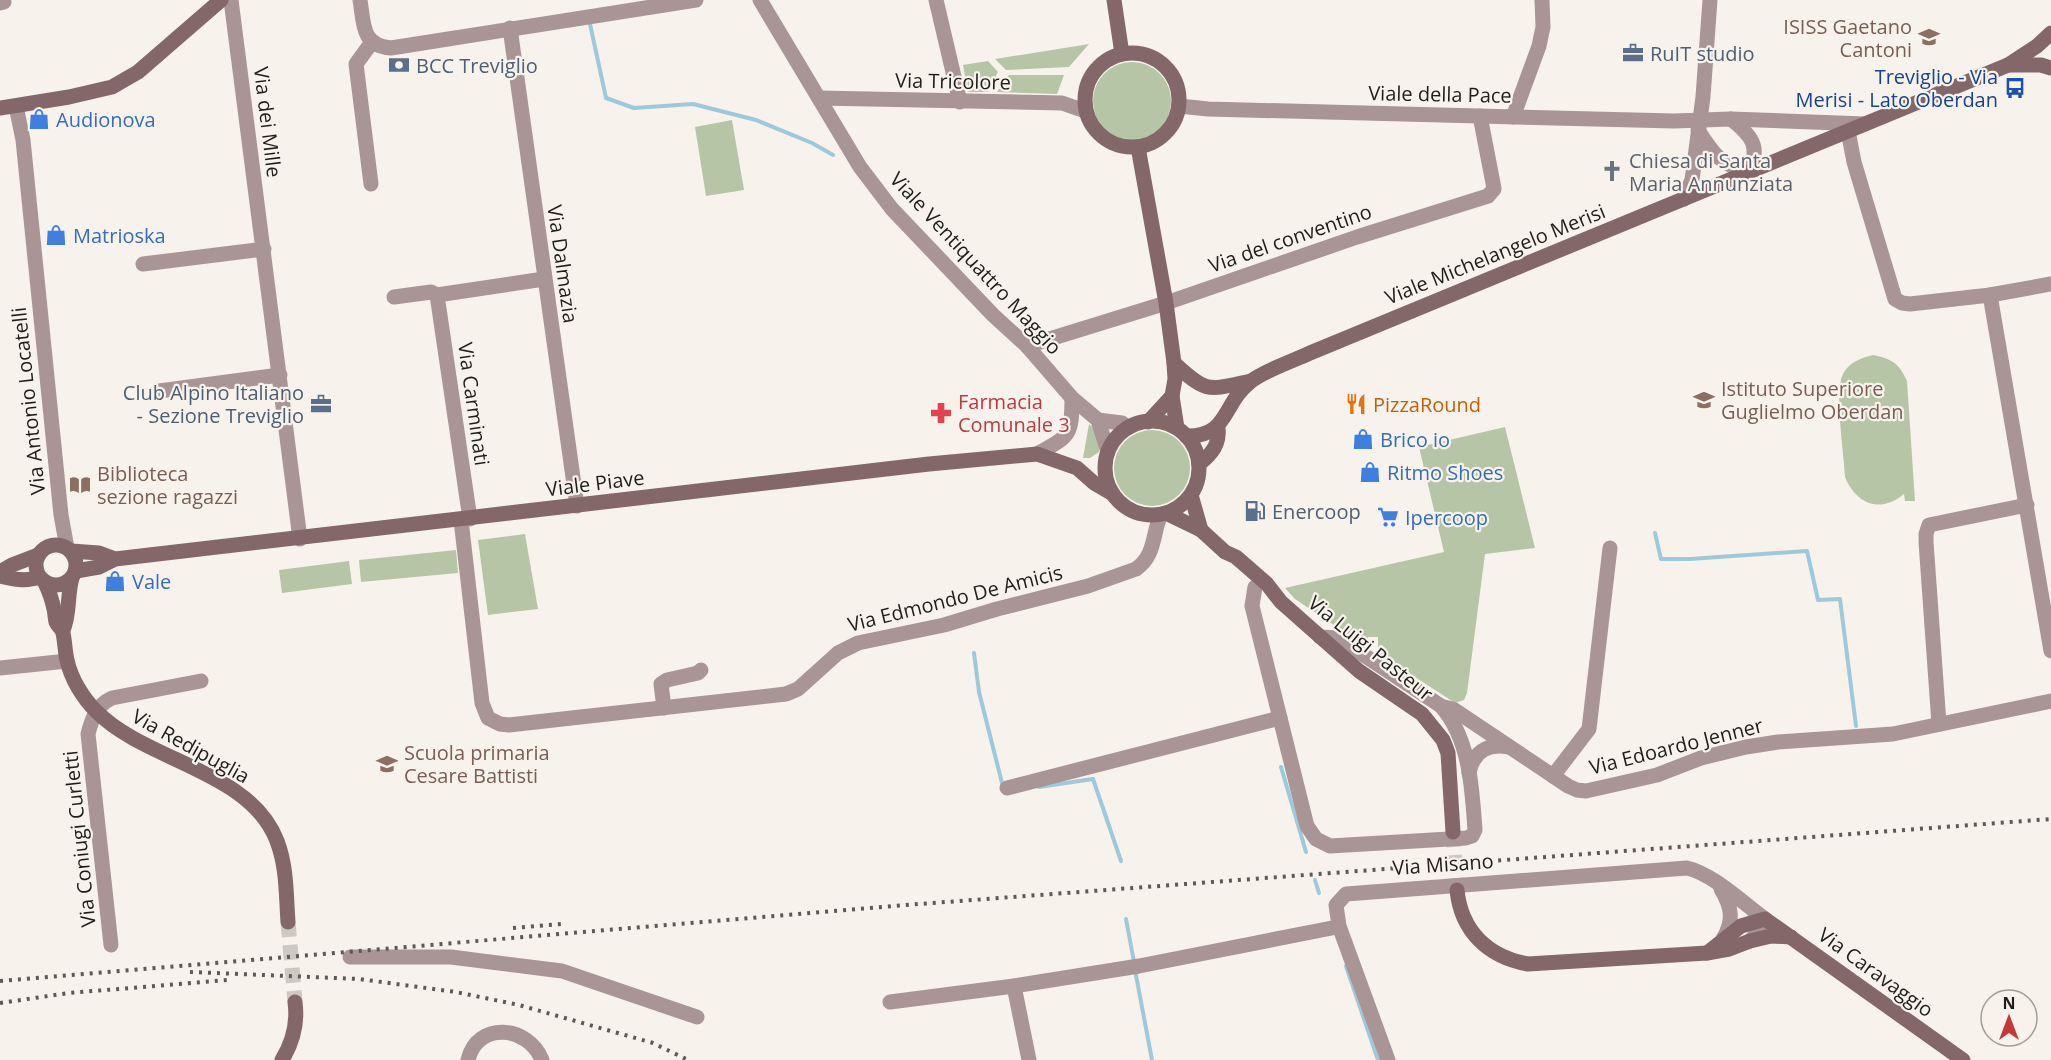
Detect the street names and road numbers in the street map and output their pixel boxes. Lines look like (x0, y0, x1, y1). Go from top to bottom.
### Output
street label: Via dei Mille (248, 65, 288, 179)
street label: Via Tricolore (895, 66, 1011, 96)
street label: Viale della Pace (1368, 79, 1512, 109)
street label: Viale Ventiquattro Maggio (884, 166, 1068, 360)
street label: Via del conventino (1205, 197, 1375, 279)
street label: Viale Michelangelo Merisi (1381, 197, 1609, 311)
street label: Via Dalmazia (541, 203, 585, 325)
street label: Via Antonio Locatelli (5, 306, 51, 496)
street label: Via Carminati (452, 341, 496, 467)
street label: Viale Piave (544, 464, 646, 502)
street label: Via Edmondo De Amicis (845, 558, 1065, 638)
street label: Via Luigi Pasteur (1303, 589, 1439, 707)
street label: Via Redipuglia (127, 703, 255, 789)
street label: Via Edoardo Jenner (1586, 711, 1766, 781)
street label: Via Coniugi Curletti (56, 749, 102, 929)
street label: Via Misano (1392, 847, 1494, 881)
street label: Via Caravaggio (1813, 921, 1939, 1023)

